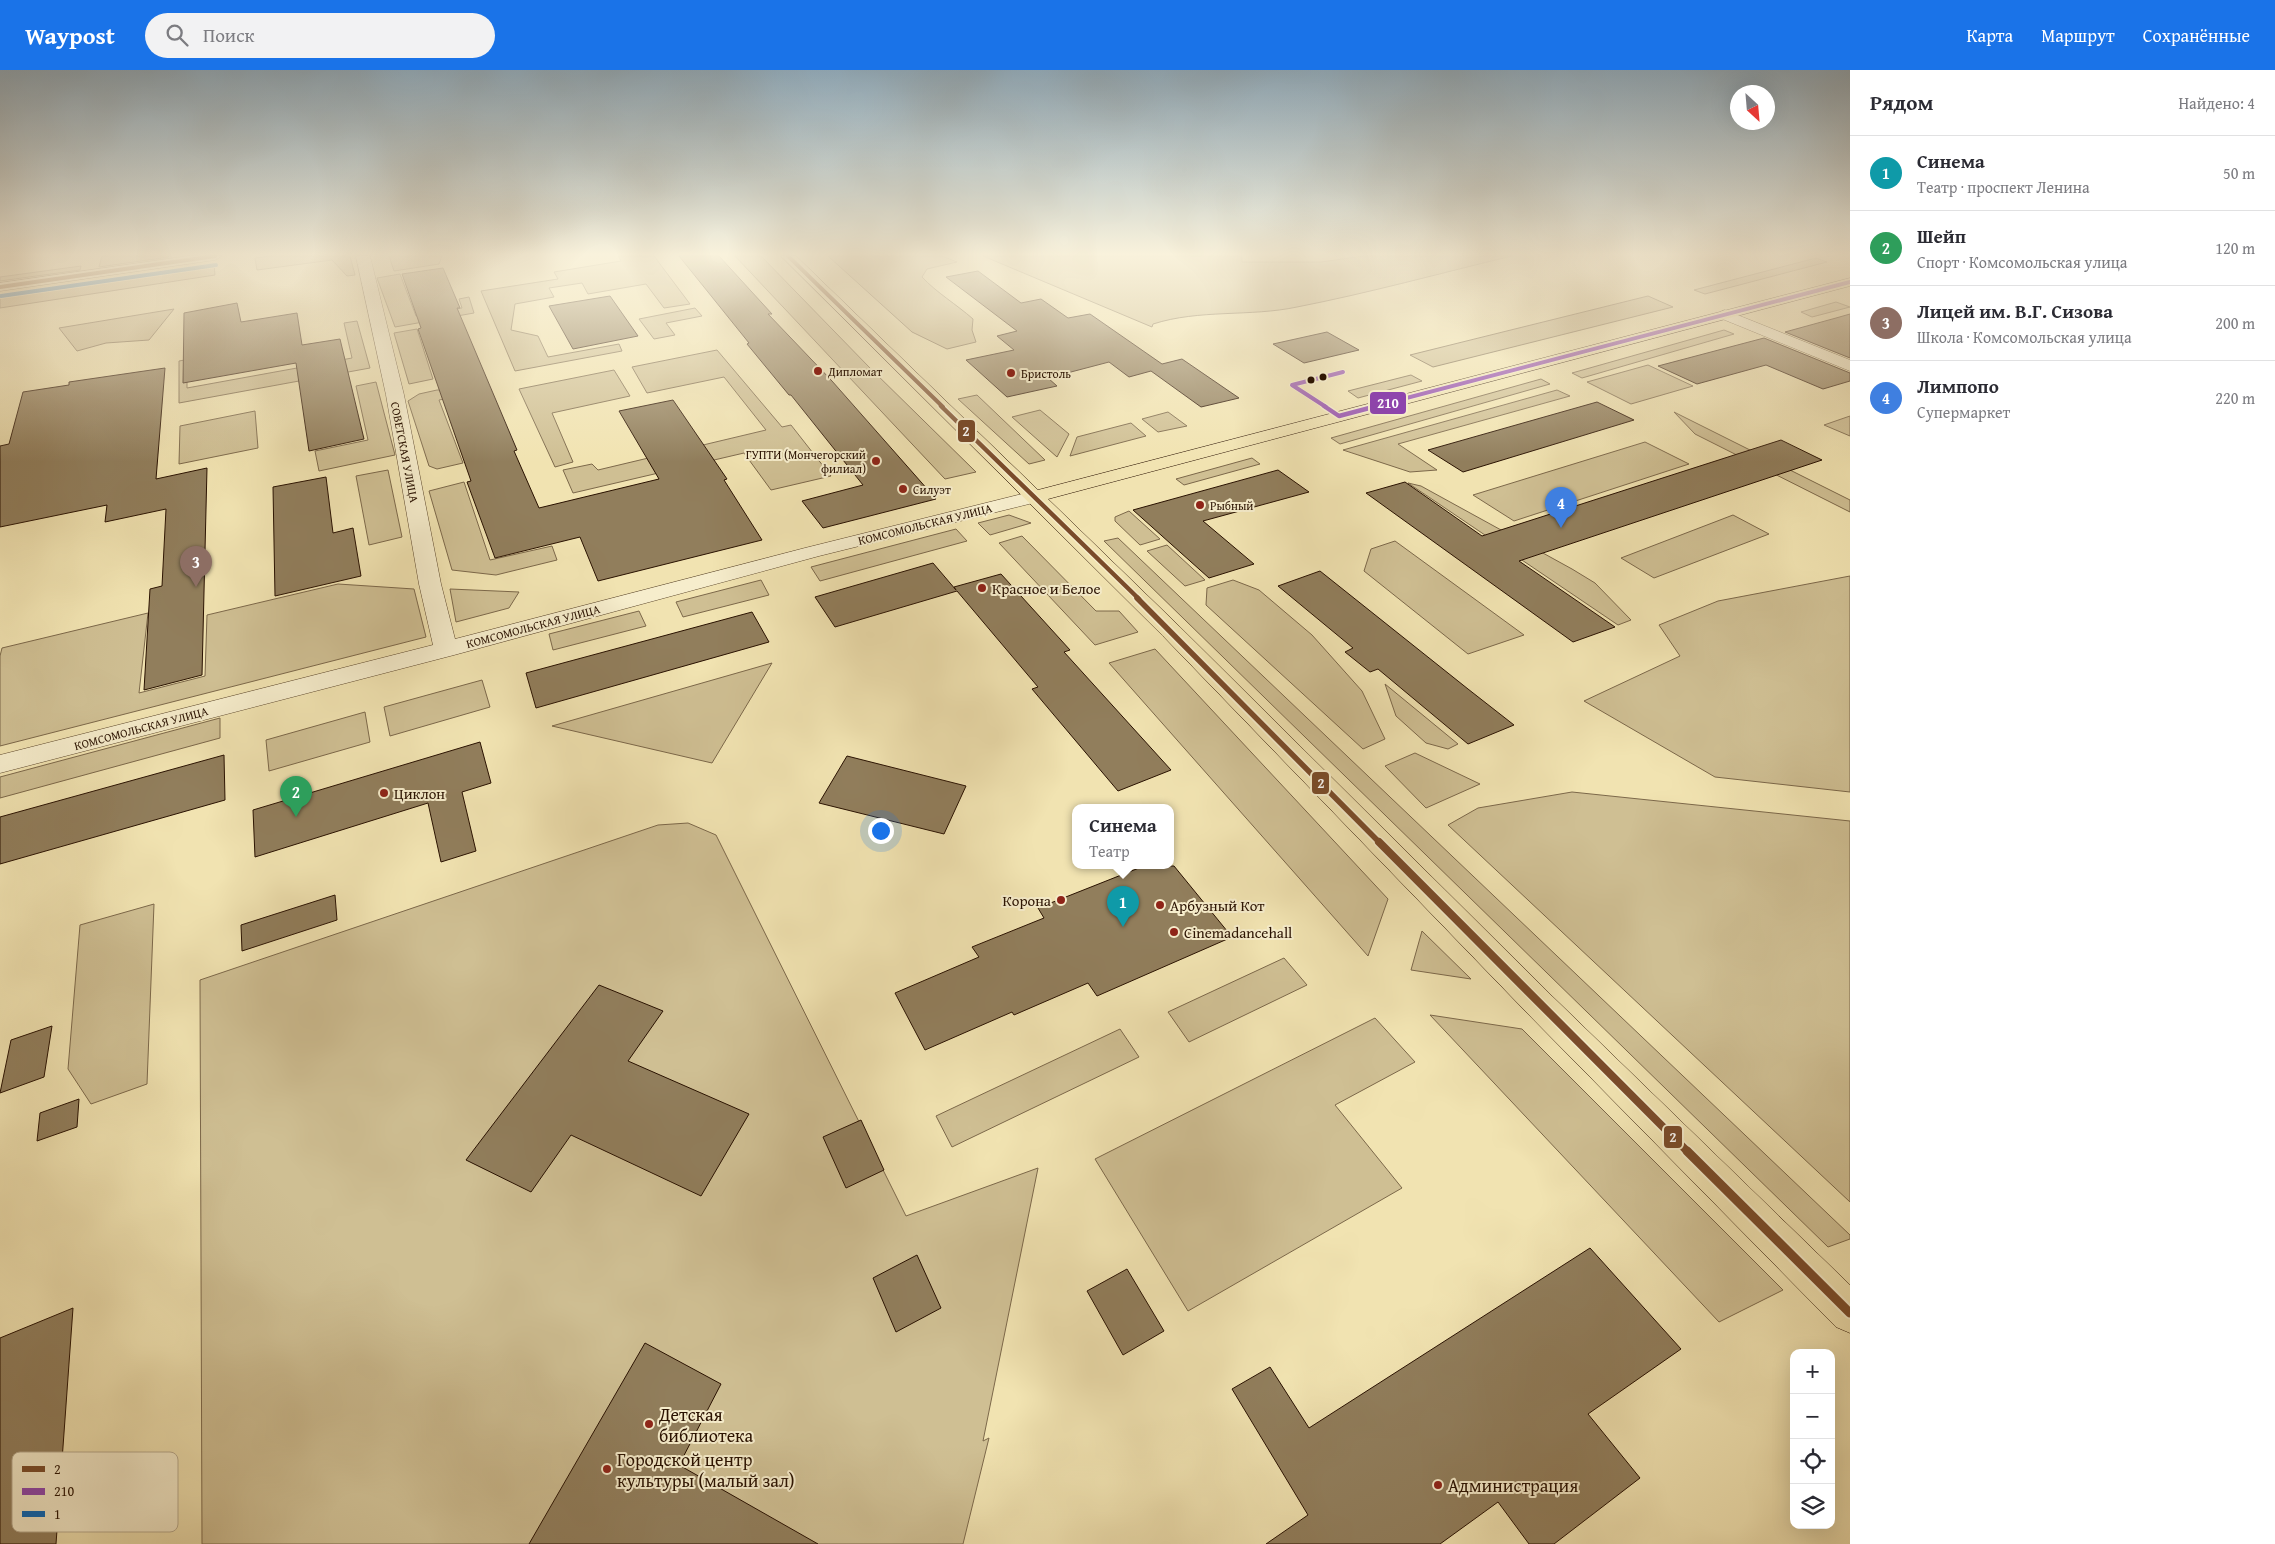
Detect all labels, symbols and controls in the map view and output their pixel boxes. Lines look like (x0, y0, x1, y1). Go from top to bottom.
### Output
search box (145, 13, 495, 58)
text: Waypost (25, 18, 115, 53)
icon: search (163, 21, 191, 49)
text: Поиск (203, 21, 255, 49)
text: Карта (1967, 22, 2013, 49)
text: Маршрут (2041, 22, 2115, 49)
text: Сохранённые (2143, 22, 2250, 49)
north arrow (1730, 85, 1775, 130)
text: Рядом (1870, 87, 1933, 118)
text: Найдено: 4 (2178, 91, 2255, 115)
text: Синема (1917, 147, 1985, 175)
text: 1 (1882, 161, 1890, 185)
text: 50 m (2223, 161, 2255, 185)
text: Театр · проспект Ленина (1917, 175, 2090, 199)
text: Шейп (1917, 222, 1966, 250)
text: 2 (1882, 236, 1890, 260)
text: 120 m (2215, 236, 2255, 260)
text: Спорт · Комсомольская улица (1917, 250, 2127, 274)
text: Лицей им. В.Г. Сизова (1917, 297, 2113, 325)
text: 3 (1882, 311, 1890, 335)
text: 200 m (2215, 311, 2255, 335)
text: Школа · Комсомольская улица (1917, 325, 2132, 349)
place label: Дипломат (827, 363, 883, 380)
marker: Дипломат (812, 365, 824, 377)
place label: Бристоль (1021, 365, 1071, 382)
marker: Бристоль (1005, 367, 1017, 379)
unlabelled marker (1318, 372, 1328, 382)
text: Лимпопо (1917, 372, 1999, 400)
unlabelled marker (1306, 375, 1316, 385)
text: 4 (1882, 386, 1890, 410)
text: 220 m (2215, 386, 2255, 410)
line badge: 210 (1369, 391, 1407, 415)
text: 210 (1377, 393, 1399, 413)
street label: СОВЕТСКАЯ УЛИЦА (387, 400, 423, 505)
text: Супермаркет (1917, 400, 2010, 424)
line badge: 2 (957, 419, 976, 443)
text: 2 (962, 421, 970, 441)
place label: ГУПТИ (Мончегорский филиал) (746, 446, 866, 477)
marker: ГУПТИ (Мончегорский филиал) (870, 455, 882, 467)
place label: Силуэт (913, 481, 951, 498)
marker: Силуэт (897, 483, 909, 495)
pin: 4 (1545, 487, 1577, 528)
place label: Рыбный (1210, 497, 1254, 514)
street label: КОМСОМОЛЬСКАЯ УЛИЦА (856, 499, 995, 549)
marker: Рыбный (1194, 499, 1206, 511)
pin: 3 (180, 546, 212, 587)
place label: Красное и Белое (992, 578, 1101, 599)
marker: Красное и Белое (976, 582, 988, 594)
street label: КОМСОМОЛЬСКАЯ УЛИЦА (464, 600, 602, 652)
street label: КОМСОМОЛЬСКАЯ УЛИЦА (72, 702, 210, 754)
line badge: 2 (1311, 771, 1330, 795)
text: 2 (1317, 773, 1325, 793)
pin: 2 (280, 776, 312, 817)
place label: Циклон (394, 783, 445, 804)
marker: Циклон (378, 787, 390, 799)
popup (1072, 804, 1174, 869)
text: Синема (1089, 811, 1157, 839)
your location (868, 818, 894, 844)
text: Театр (1089, 839, 1130, 863)
pin: 1 (1107, 886, 1139, 927)
place label: Корона (1003, 890, 1052, 911)
marker: Корона (1055, 894, 1067, 906)
place label: Арбузный Кот (1170, 895, 1265, 916)
marker: Арбузный Кот (1154, 899, 1166, 911)
place label: Cinemadancehall (1184, 922, 1292, 943)
marker: Cinemadancehall (1168, 926, 1180, 938)
line badge: 2 (1663, 1125, 1683, 1149)
text: 2 (1669, 1127, 1677, 1147)
map controls (1790, 1349, 1835, 1529)
button: + (1790, 1349, 1835, 1394)
button: − (1790, 1394, 1835, 1439)
place label: Детская библиотека (658, 1401, 754, 1449)
marker: Детская библиотека (643, 1418, 655, 1430)
button: locate (1790, 1439, 1835, 1484)
place label: Городской центр культуры (малый зал) (617, 1446, 795, 1494)
legend (12, 1452, 178, 1532)
text: 2 (54, 1459, 61, 1479)
marker: Городской центр культуры (малый зал) (601, 1463, 613, 1475)
place label: Администрация (1448, 1472, 1578, 1499)
marker: Администрация (1432, 1479, 1444, 1491)
text: 210 (54, 1481, 74, 1501)
button: layers (1790, 1484, 1835, 1529)
text: 1 (54, 1504, 61, 1524)

